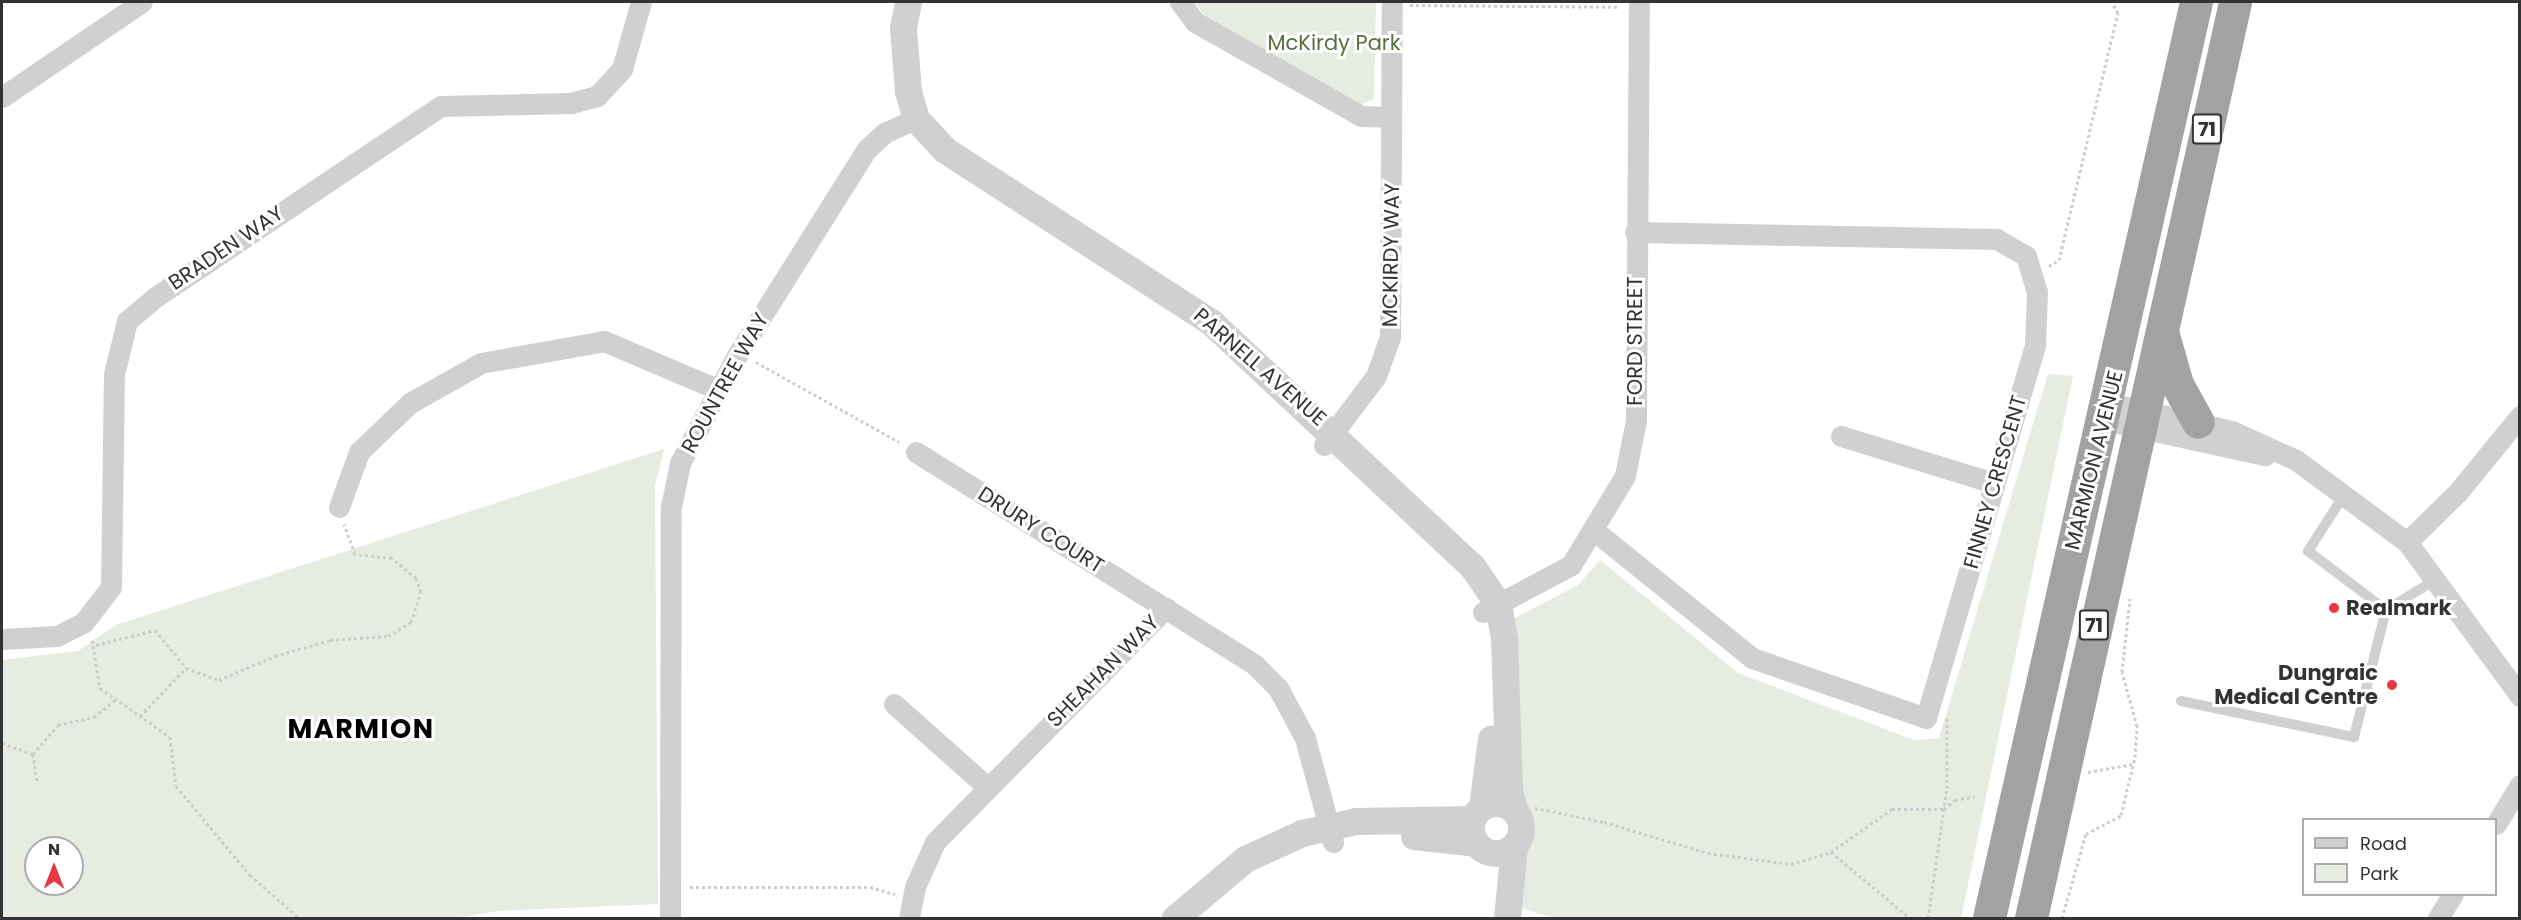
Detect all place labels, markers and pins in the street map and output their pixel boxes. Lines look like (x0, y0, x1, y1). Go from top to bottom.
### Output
place label: Realmark (2346, 595, 2452, 621)
marker: Realmark (2327, 601, 2341, 615)
place label: Dungraic Medical Centre (2214, 660, 2378, 710)
marker: Dungraic Medical Centre (2383, 676, 2401, 694)

